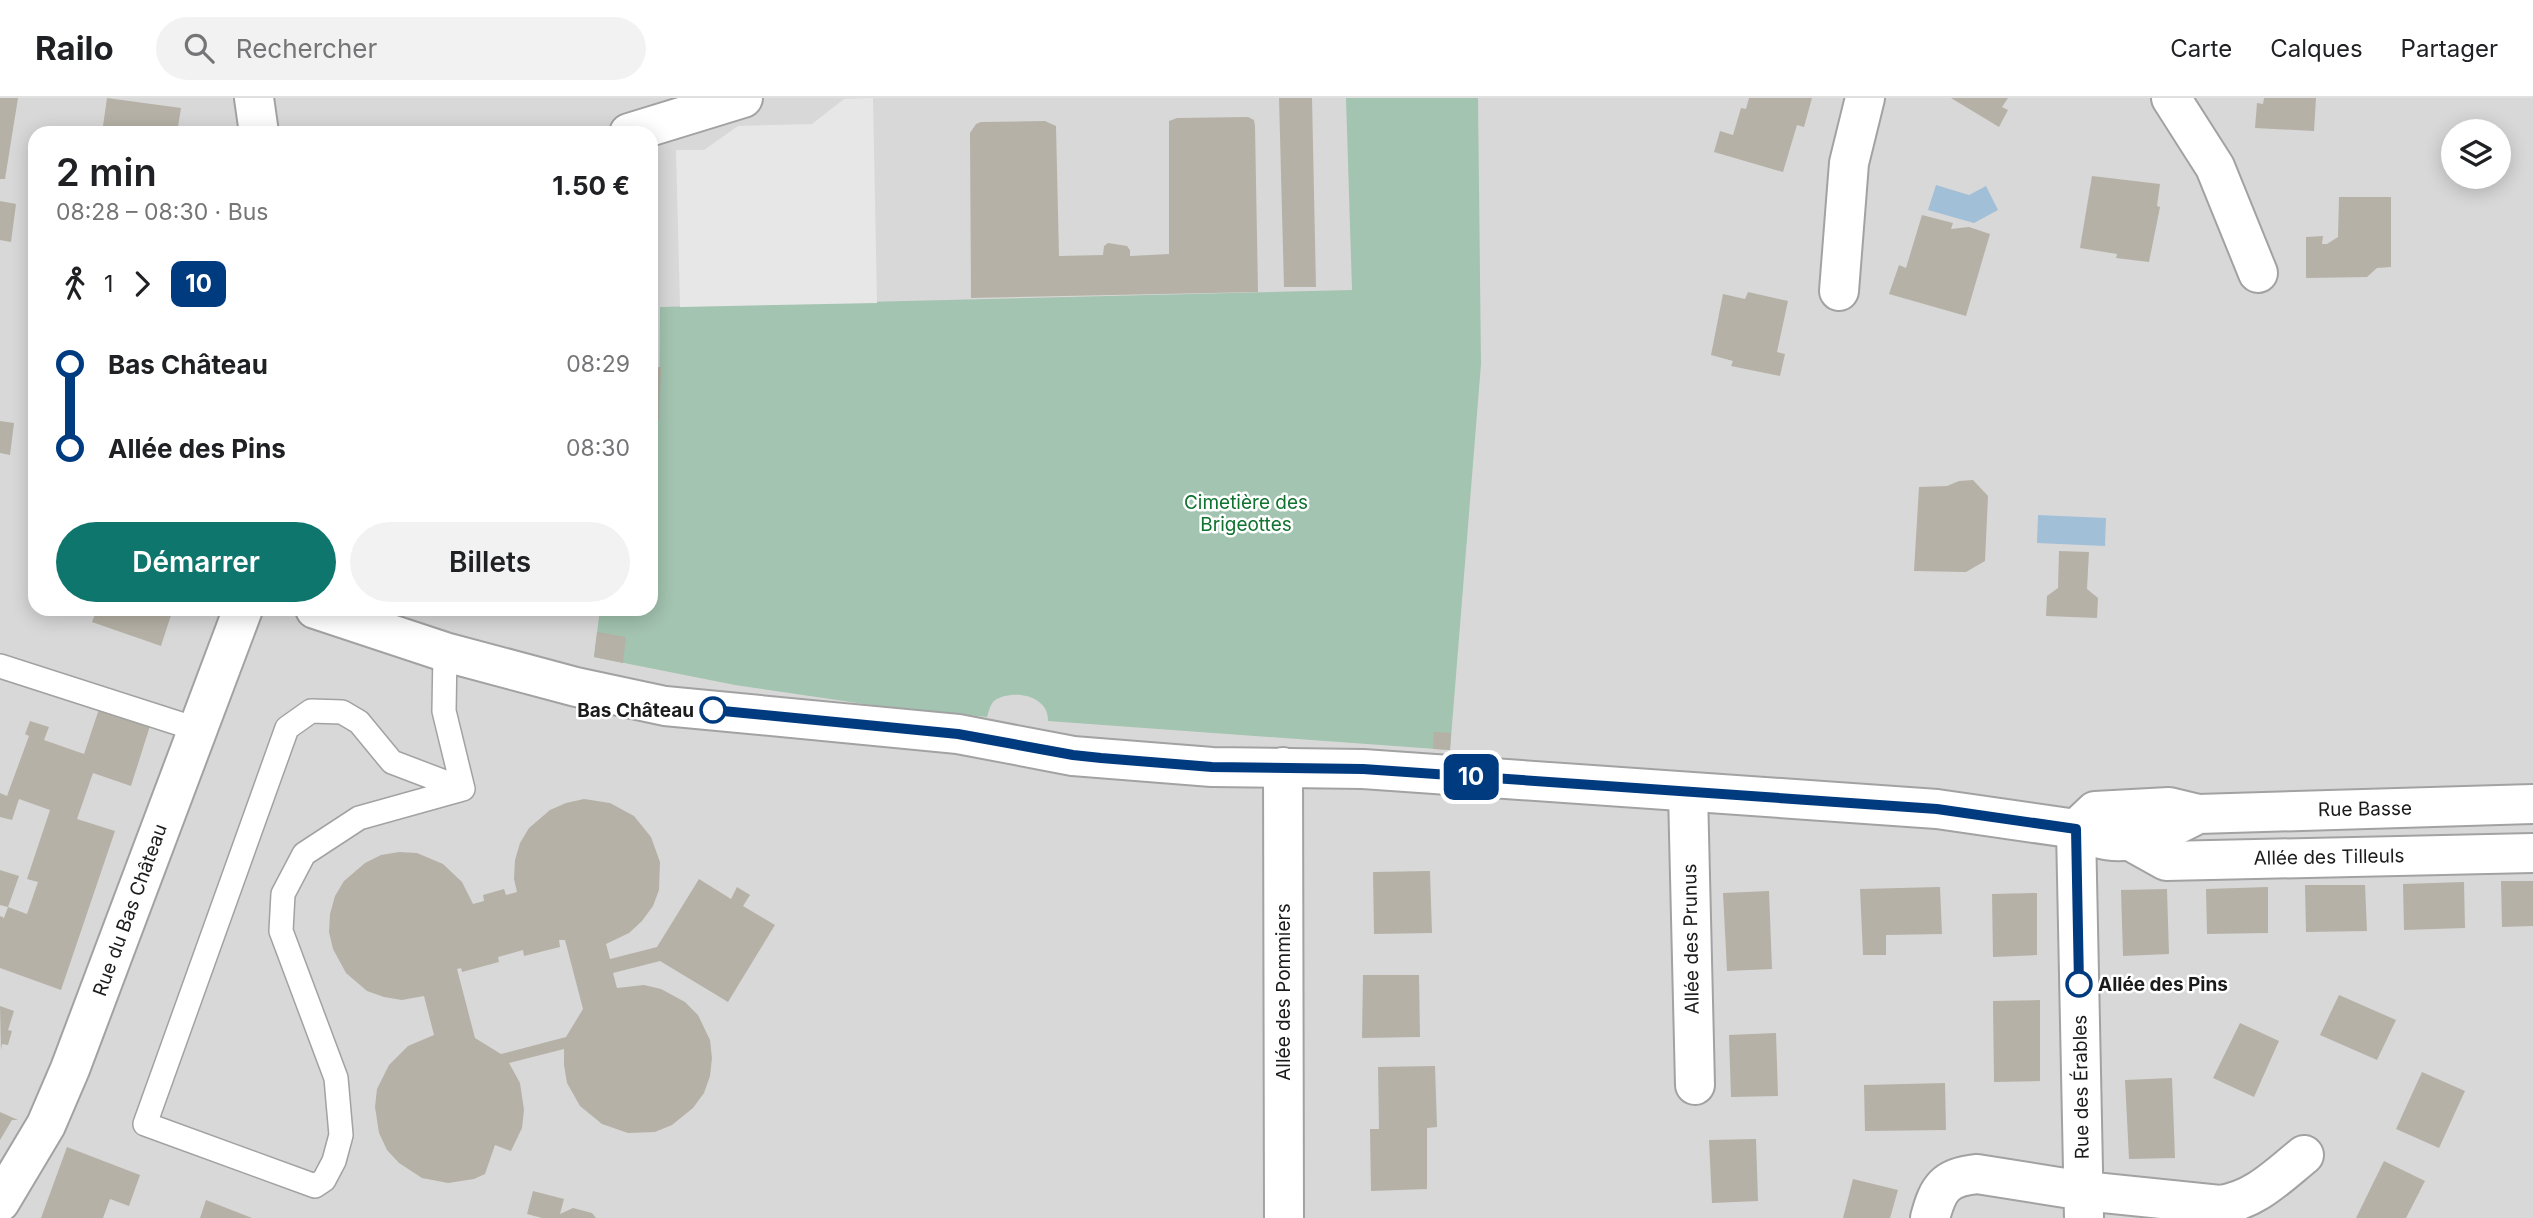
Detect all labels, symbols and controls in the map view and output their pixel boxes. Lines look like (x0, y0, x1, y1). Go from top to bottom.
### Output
search box (156, 17, 646, 80)
text: Railo (35, 28, 114, 68)
icon: search (180, 29, 218, 67)
text: Rechercher (236, 33, 377, 64)
text: Carte (2170, 34, 2232, 63)
text: Calques (2270, 34, 2363, 63)
text: Partager (2401, 34, 2498, 63)
map controls (2441, 119, 2511, 189)
button: layers (2441, 119, 2511, 189)
text: 2 min (56, 149, 157, 195)
text: 1.50 € (552, 170, 630, 201)
text: 08:28 – 08:30 · Bus (56, 198, 269, 226)
icon: walk (56, 265, 94, 303)
icon: forward (123, 265, 161, 303)
text: 10 (185, 269, 212, 298)
text: 1 (104, 270, 113, 298)
text: Bas Château (108, 349, 268, 380)
text: 08:29 (566, 350, 630, 378)
text: Allée des Pins (108, 433, 286, 464)
text: 08:30 (566, 434, 630, 462)
park label: Cimetière des Brigeottes (1184, 491, 1308, 536)
button: Démarrer (56, 522, 336, 602)
button: Billets (350, 522, 630, 602)
marker: Bas Château (700, 697, 726, 723)
place label: Bas Château (577, 699, 694, 722)
line badge: 10 (1440, 754, 1502, 800)
text: 10 (1458, 762, 1484, 791)
street label: Rue Basse (2318, 797, 2412, 821)
street label: Rue du Bas Château (88, 821, 172, 999)
street label: Allée des Tilleuls (2253, 844, 2405, 870)
street label: Allée des Prunus (1678, 863, 1704, 1015)
street label: Allée des Pommiers (1272, 903, 1295, 1081)
marker: Allée des Pins (2066, 971, 2092, 997)
place label: Allée des Pins (2098, 973, 2228, 996)
street label: Rue des Érables (2067, 1015, 2094, 1159)

